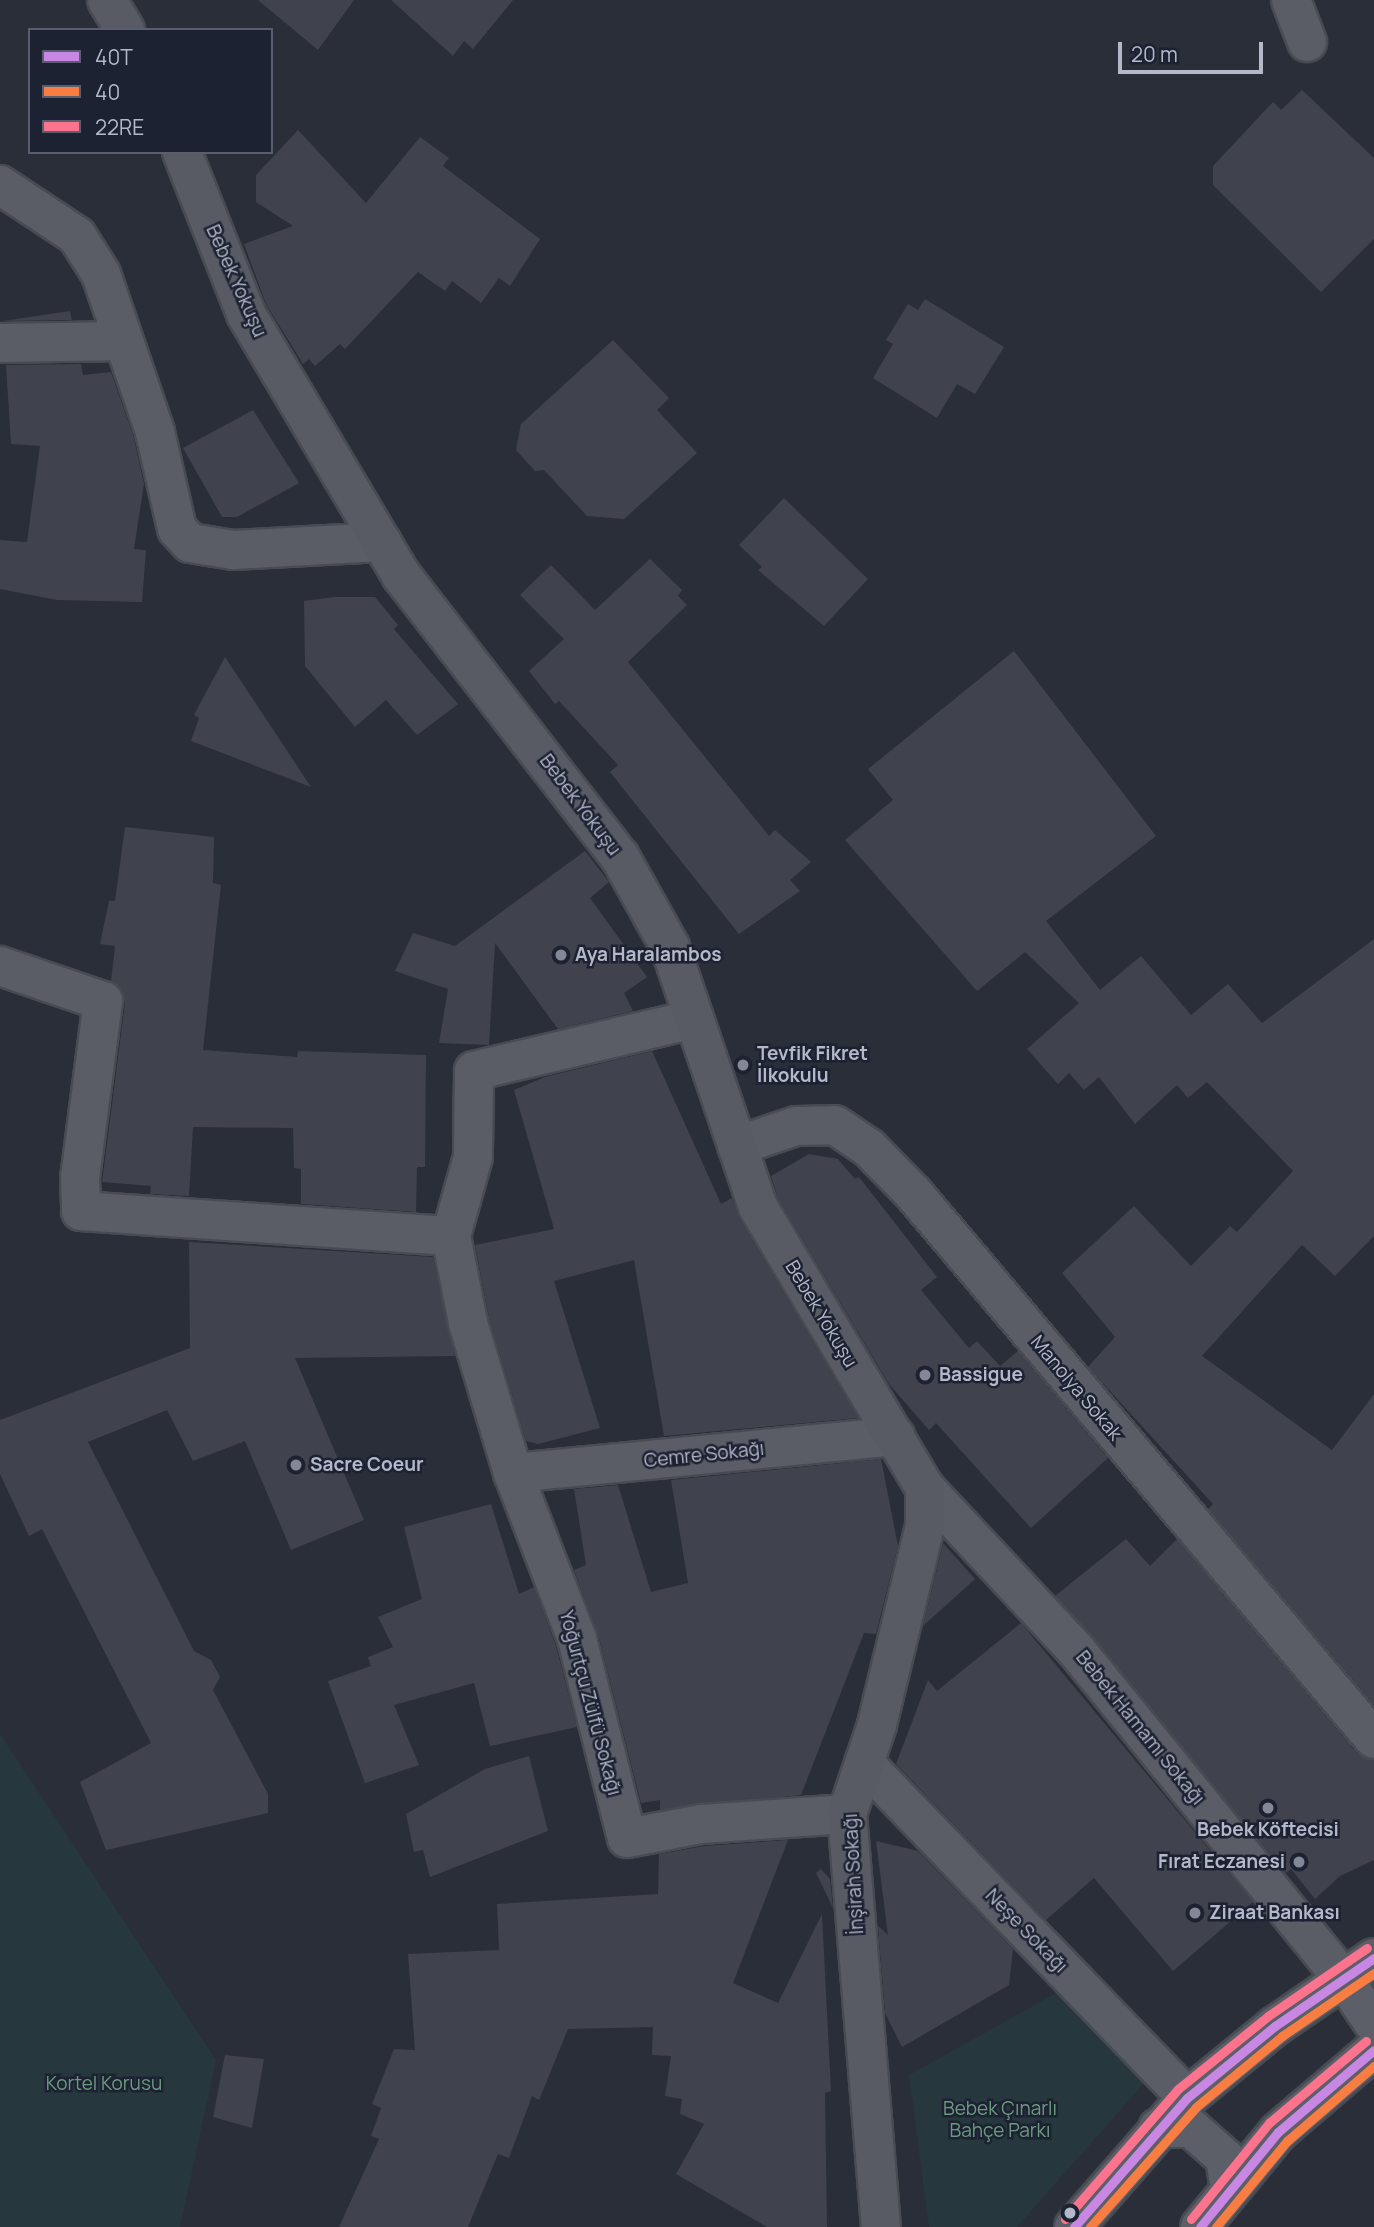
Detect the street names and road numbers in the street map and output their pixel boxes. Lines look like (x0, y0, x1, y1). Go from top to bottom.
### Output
street label: Bebek Yokuşu (201, 221, 271, 341)
street label: Bebek Yokuşu (535, 750, 625, 860)
street label: Bebek Yokuşu (780, 1256, 862, 1372)
street label: Manolya Sokak (1026, 1331, 1126, 1445)
street label: Cemre Sokağı (643, 1437, 765, 1473)
street label: Yoğurtçu Zülfü Sokağı (554, 1608, 626, 1798)
street label: Bebek Hamamı Sokağı (1071, 1646, 1209, 1810)
street label: İnşirah Sokağı (839, 1813, 869, 1935)
street label: Neşe Sokağı (980, 1884, 1072, 1978)

